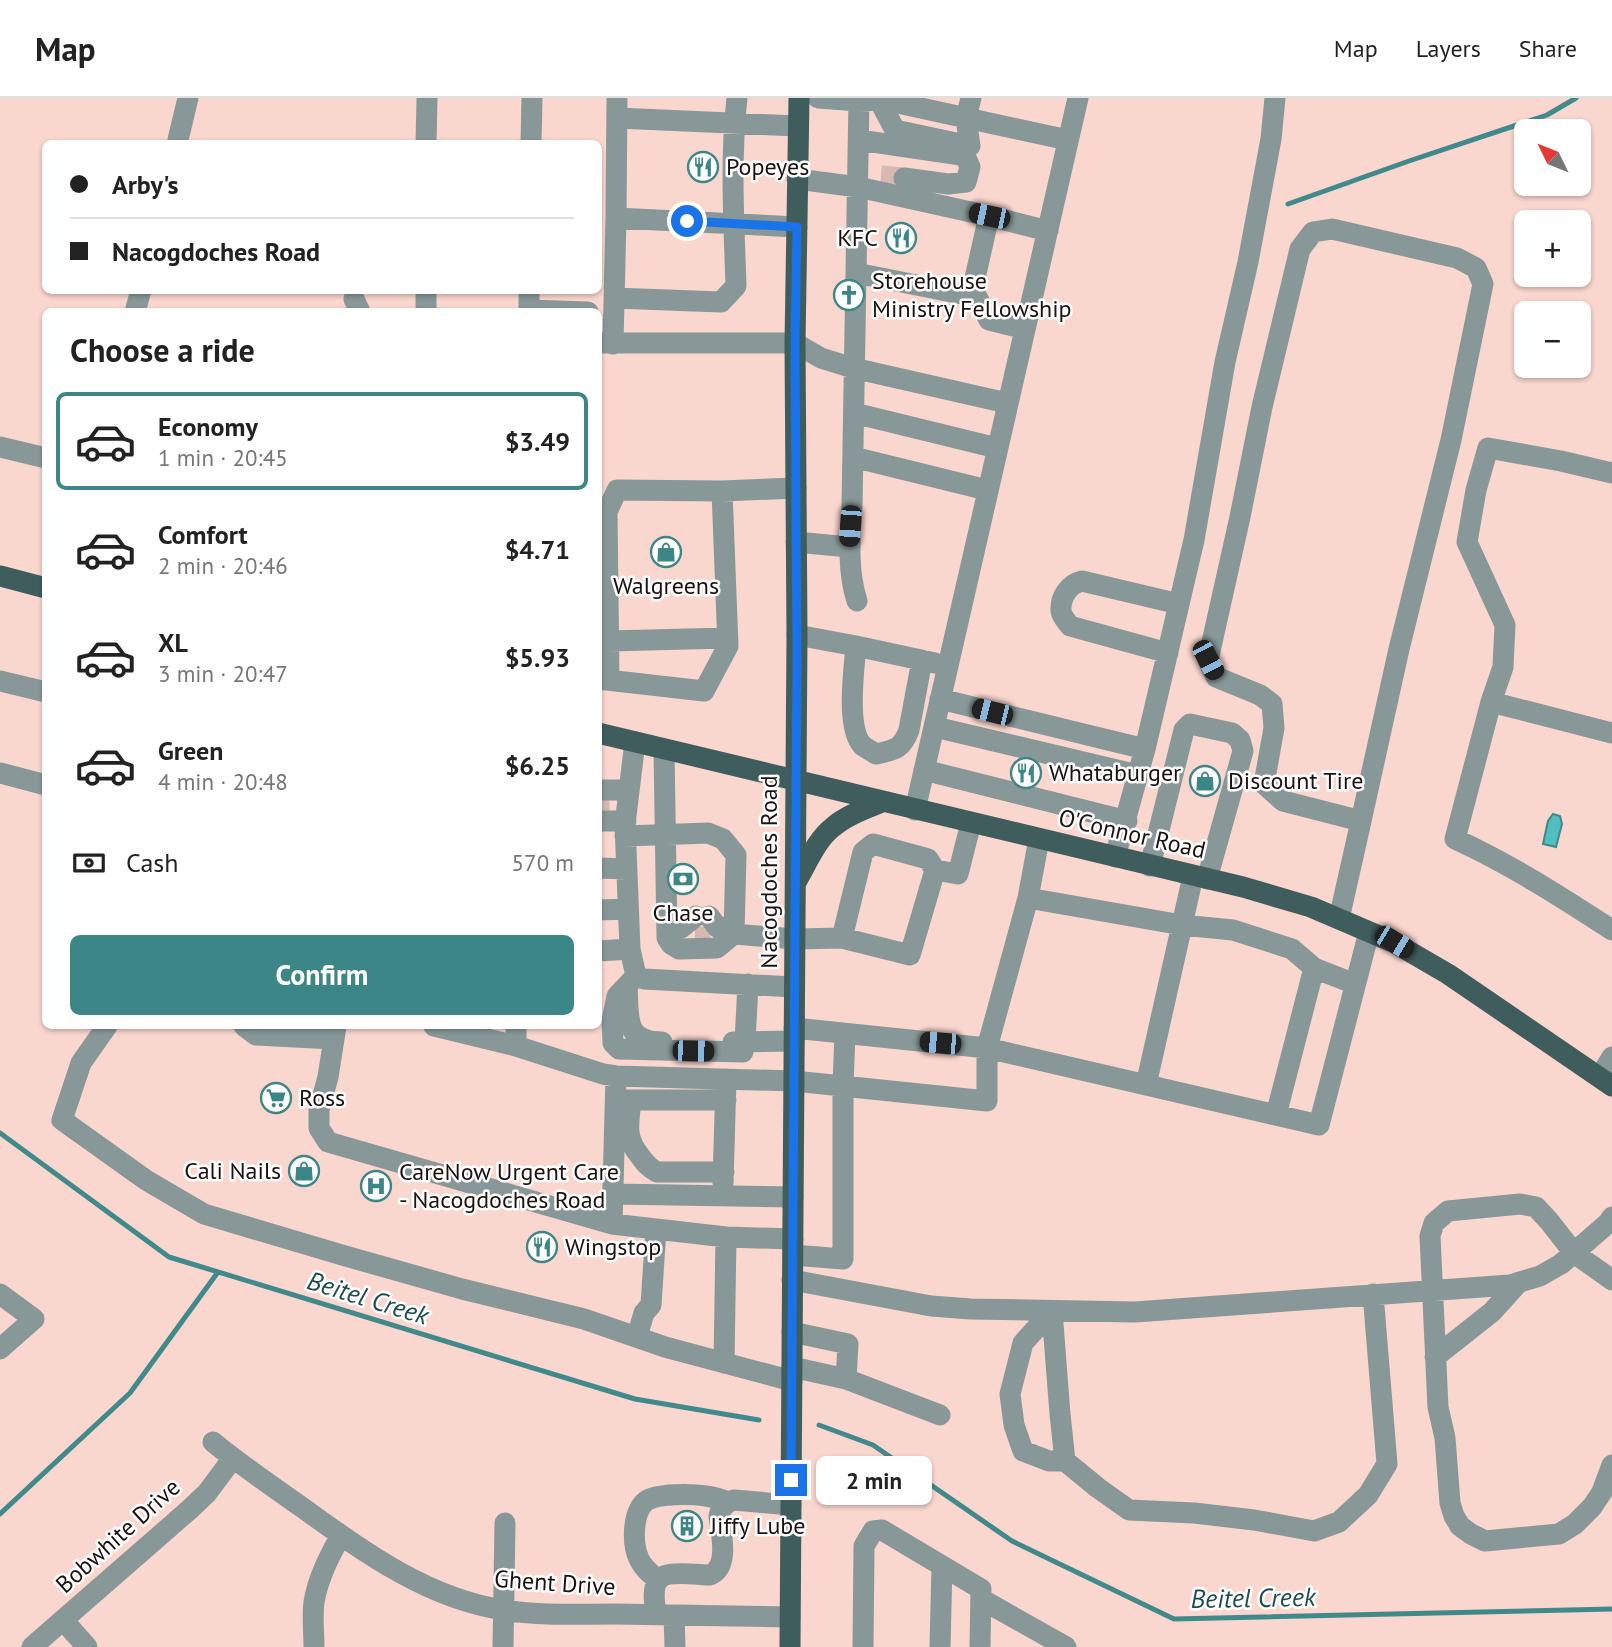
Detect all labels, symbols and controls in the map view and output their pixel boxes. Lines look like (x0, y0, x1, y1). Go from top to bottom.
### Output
text: Map (35, 27, 96, 70)
text: Map (1334, 33, 1378, 64)
text: Layers (1416, 33, 1481, 64)
text: Share (1519, 33, 1577, 64)
north arrow (1514, 119, 1591, 196)
map controls (1514, 119, 1591, 378)
restaurant icon: Popeyes (686, 150, 720, 184)
place label: Popeyes (726, 151, 809, 182)
text: Arby's (112, 168, 179, 201)
car (967, 201, 1012, 231)
route start (671, 205, 703, 237)
button: + (1514, 210, 1591, 287)
restaurant icon: KFC (884, 221, 918, 255)
place label: KFC (837, 222, 878, 253)
text: Nacogdoches Road (112, 235, 320, 268)
place label: Storehouse Ministry Fellowship (872, 265, 1072, 324)
church icon: Storehouse Ministry Fellowship (832, 278, 866, 312)
button: − (1514, 301, 1591, 378)
text: Choose a ride (70, 329, 255, 371)
icon: car (74, 410, 137, 473)
text: Economy (158, 410, 258, 443)
text: $3.49 (505, 425, 570, 458)
text: 1 min · 20:45 (158, 443, 288, 472)
car (839, 504, 862, 548)
icon: car (74, 518, 137, 581)
text: Comfort (158, 518, 248, 551)
text: $4.71 (505, 533, 570, 566)
shop icon: Walgreens (649, 535, 683, 569)
text: 2 min · 20:46 (158, 551, 288, 580)
place label: Walgreens (613, 570, 719, 601)
icon: car (74, 626, 137, 689)
text: XL (158, 626, 188, 659)
car (1189, 637, 1228, 683)
text: $5.93 (505, 641, 570, 674)
text: 3 min · 20:47 (158, 659, 288, 688)
car (970, 697, 1015, 727)
icon: car (74, 734, 137, 797)
text: Green (158, 734, 223, 767)
text: $6.25 (505, 749, 570, 782)
restaurant icon: Whataburger (1009, 756, 1043, 790)
place label: Whataburger (1049, 757, 1181, 788)
shop icon: Discount Tire (1188, 764, 1222, 798)
place label: Discount Tire (1228, 765, 1363, 796)
text: 4 min · 20:48 (158, 767, 288, 796)
street label: Nacogdoches Road (753, 775, 784, 969)
street label: O'Connor Road (1056, 802, 1209, 865)
icon: cash (70, 844, 108, 882)
text: Cash (126, 846, 178, 879)
text: 570 m (512, 848, 574, 877)
bank icon: Chase (666, 862, 700, 896)
place label: Chase (652, 897, 714, 928)
car (1371, 922, 1418, 962)
button: Confirm (70, 935, 574, 1015)
car (919, 1031, 962, 1055)
car (672, 1040, 715, 1062)
supermarket icon: Ross (259, 1081, 293, 1115)
place label: Ross (299, 1082, 345, 1113)
shop icon: Cali Nails (287, 1154, 321, 1188)
place label: Cali Nails (184, 1155, 281, 1186)
place label: CareNow Urgent Care - Nacogdoches Road (399, 1156, 619, 1215)
hospital icon: CareNow Urgent Care - Nacogdoches Road (359, 1169, 393, 1203)
restaurant icon: Wingstop (525, 1230, 559, 1264)
place label: Wingstop (565, 1231, 661, 1262)
water label: Beitel Creek (304, 1263, 434, 1332)
callout: 2 min (816, 1456, 931, 1504)
route end (775, 1464, 807, 1496)
text: 2 min (846, 1466, 902, 1495)
street label: Bobwhite Drive (49, 1472, 186, 1600)
building icon: Jiffy Lube (670, 1509, 704, 1543)
place label: Jiffy Lube (709, 1510, 805, 1541)
street label: Ghent Drive (493, 1563, 617, 1602)
water label: Beitel Creek (1190, 1580, 1317, 1615)

